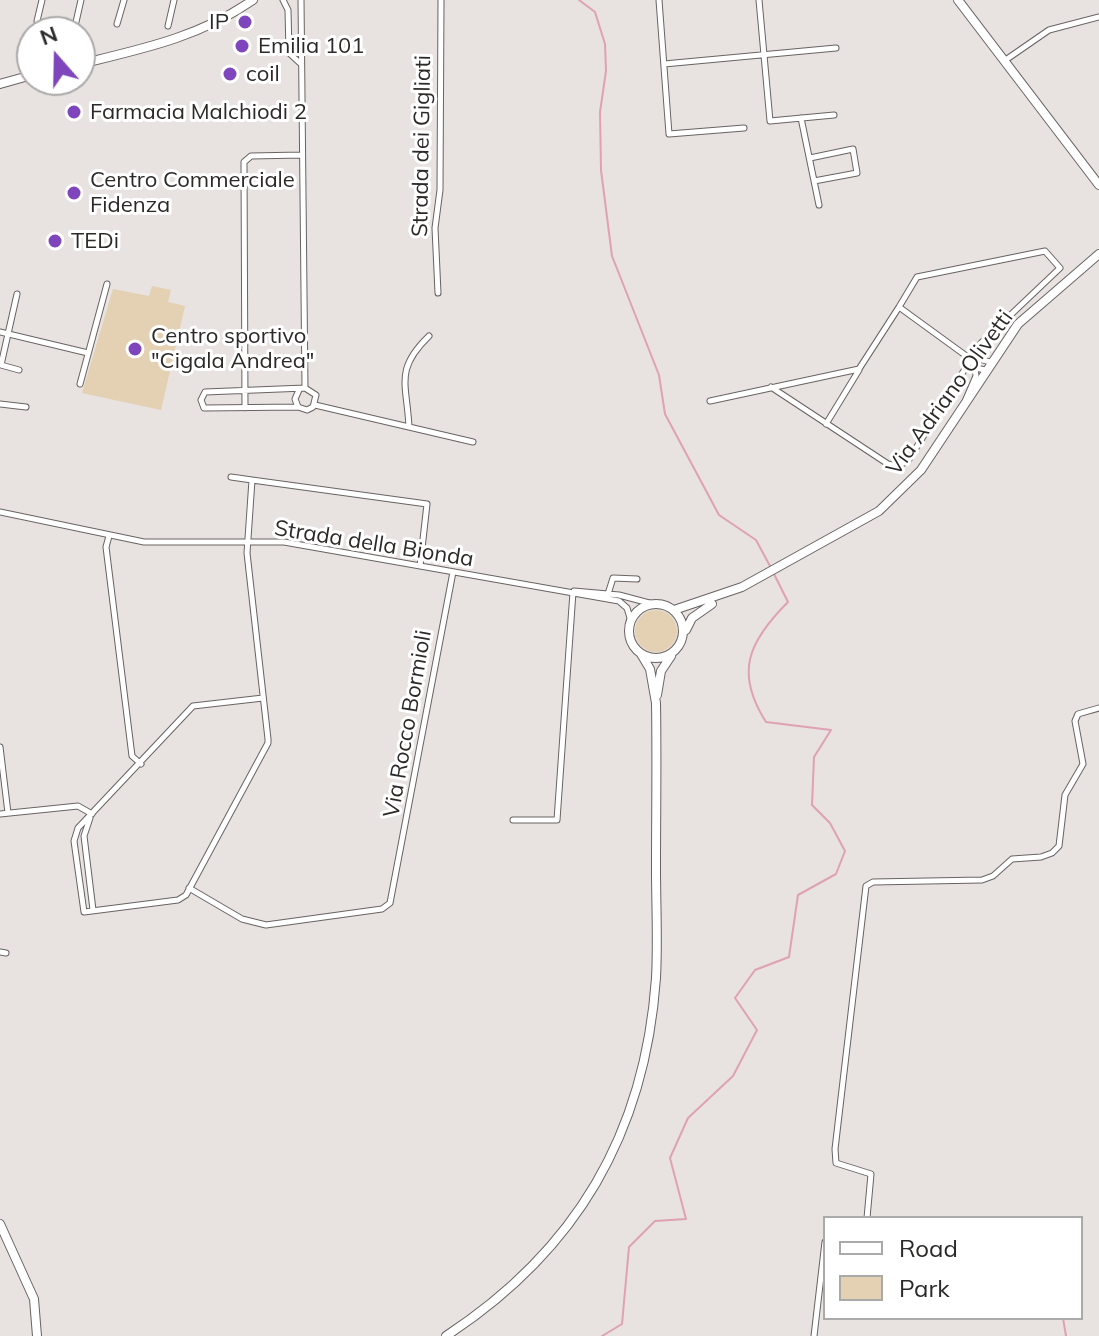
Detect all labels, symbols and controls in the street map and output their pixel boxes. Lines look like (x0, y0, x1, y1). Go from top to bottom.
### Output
place label: IP (209, 9, 229, 35)
marker: IP (236, 13, 254, 31)
north arrow (16, 16, 96, 96)
text: N (36, 19, 61, 51)
place label: Emilia 101 (258, 33, 365, 59)
marker: Emilia 101 (233, 37, 251, 55)
street label: Strada dei Gigliati (407, 55, 437, 237)
place label: coil (246, 61, 280, 87)
marker: coil (221, 65, 239, 83)
place label: Farmacia Malchiodi 2 (90, 99, 307, 125)
marker: Farmacia Malchiodi 2 (65, 103, 83, 121)
place label: Centro Commerciale Fidenza (90, 167, 295, 218)
marker: Centro Commerciale Fidenza (65, 184, 83, 202)
place label: TEDi (71, 228, 119, 254)
marker: TEDi (46, 232, 64, 250)
street label: Via Adriano Olivetti (881, 305, 1019, 481)
place label: Centro sportivo "Cigala Andrea" (151, 323, 314, 374)
marker: Centro sportivo "Cigala Andrea" (126, 340, 144, 358)
street label: Strada della Bionda (273, 515, 475, 573)
street label: Via Rocco Bormioli (379, 628, 437, 820)
legend (823, 1216, 1083, 1320)
text: Road (899, 1233, 958, 1263)
text: Park (899, 1273, 950, 1303)

